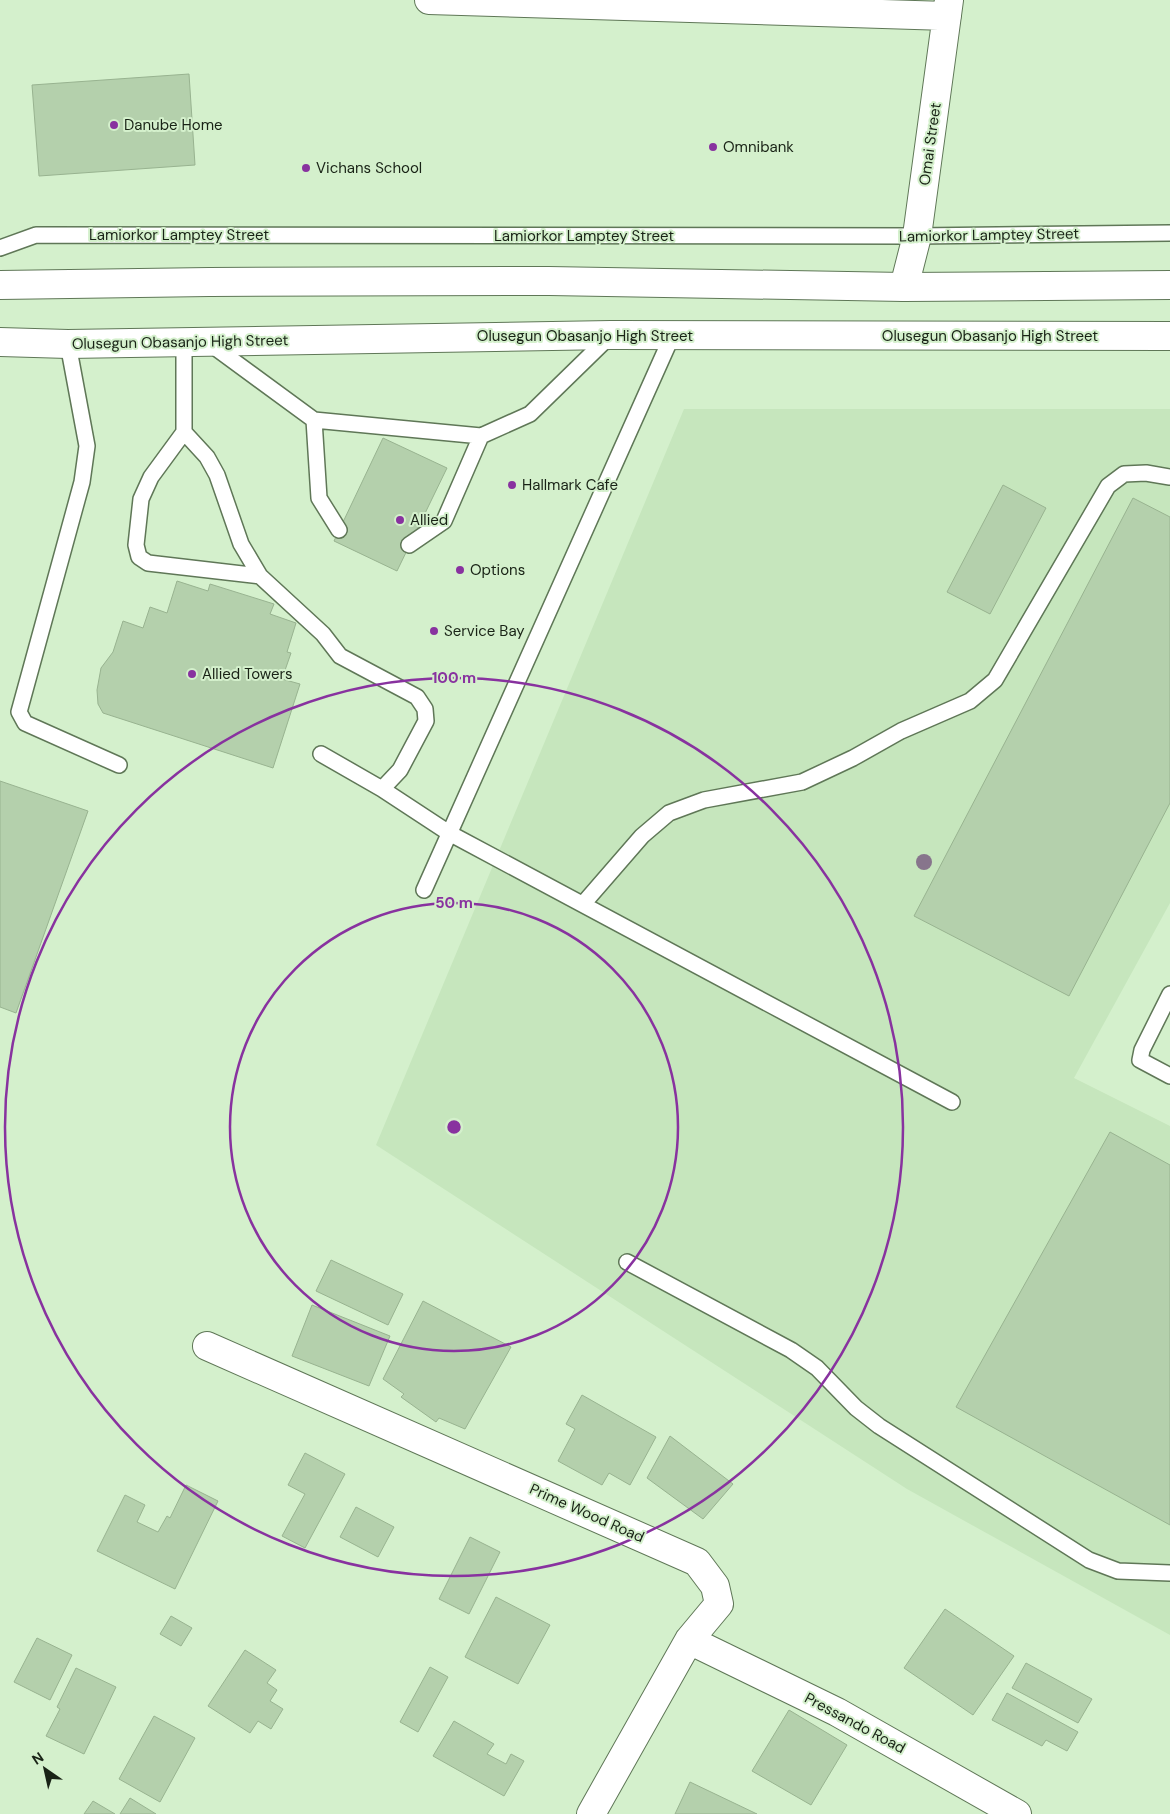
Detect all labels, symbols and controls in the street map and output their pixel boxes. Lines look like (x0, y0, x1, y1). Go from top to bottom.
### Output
street label: Omai Street (914, 101, 946, 187)
place label: Danube Home (124, 115, 223, 135)
marker: Danube Home (108, 119, 120, 131)
place label: Omnibank (723, 137, 794, 157)
marker: Omnibank (707, 141, 719, 153)
place label: Vichans School (316, 158, 422, 178)
marker: Vichans School (300, 162, 312, 174)
street label: Lamiorkor Lamptey Street (899, 223, 1079, 247)
street label: Lamiorkor Lamptey Street (89, 225, 269, 245)
street label: Lamiorkor Lamptey Street (494, 226, 674, 246)
street label: Olusegun Obasanjo High Street (477, 326, 693, 346)
street label: Olusegun Obasanjo High Street (882, 326, 1098, 346)
street label: Olusegun Obasanjo High Street (72, 330, 288, 354)
place label: Hallmark Cafe (522, 475, 618, 495)
marker: Hallmark Cafe (506, 479, 518, 491)
place label: Allied (410, 510, 448, 530)
marker: Allied (394, 514, 406, 526)
place label: Options (470, 560, 525, 580)
marker: Options (454, 564, 466, 576)
place label: Service Bay (444, 621, 525, 641)
marker: Service Bay (428, 625, 440, 637)
place label: Allied Towers (202, 664, 293, 684)
marker: Allied Towers (186, 668, 198, 680)
text: 100 m (432, 668, 476, 688)
text: 50 m (435, 893, 473, 913)
centre of rings (445, 1118, 463, 1136)
street label: Prime Wood Road (526, 1479, 648, 1547)
street label: Pressando Road (801, 1688, 909, 1758)
north arrow (20, 1744, 70, 1794)
text: N (28, 1748, 47, 1769)

